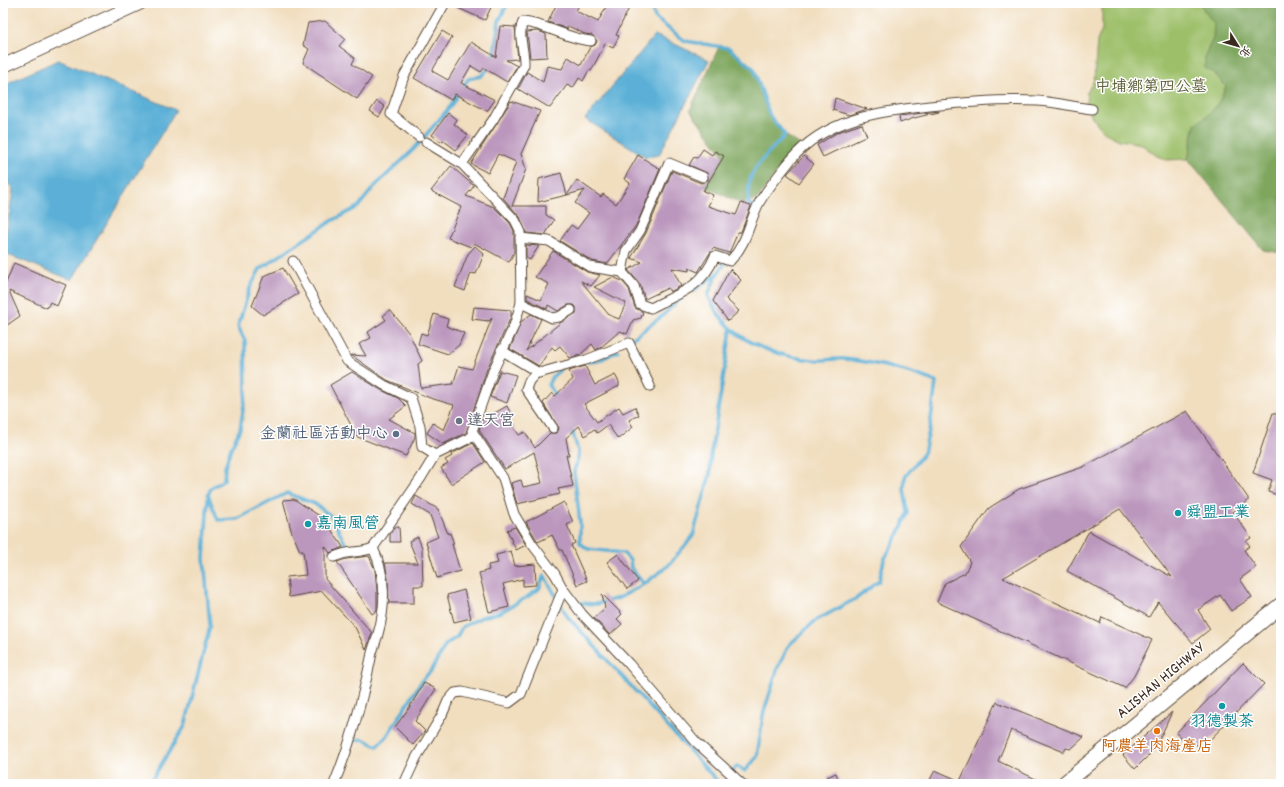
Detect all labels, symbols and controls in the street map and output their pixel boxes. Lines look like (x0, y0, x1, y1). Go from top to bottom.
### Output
north arrow (1218, 26, 1258, 66)
text: 北 (1235, 42, 1254, 60)
park label: 中埔鄉第四公墓 (1095, 76, 1207, 99)
place label: 達天宮 (467, 410, 515, 433)
marker: 達天宮 (454, 416, 464, 426)
place label: 金蘭社區活動中心 (260, 423, 388, 446)
marker: 金蘭社區活動中心 (391, 429, 401, 439)
place label: 舜盟工業 (1186, 502, 1250, 525)
marker: 舜盟工業 (1173, 508, 1183, 518)
place label: 嘉南風管 (316, 513, 380, 536)
marker: 嘉南風管 (303, 519, 313, 529)
street label: ALISHAN HIGHWAY (1112, 636, 1211, 725)
marker: 羽德製茶 (1217, 701, 1227, 711)
place label: 羽德製茶 (1190, 711, 1254, 734)
marker: 阿農羊肉海產店 (1152, 726, 1162, 736)
place label: 阿農羊肉海產店 (1101, 736, 1213, 759)

